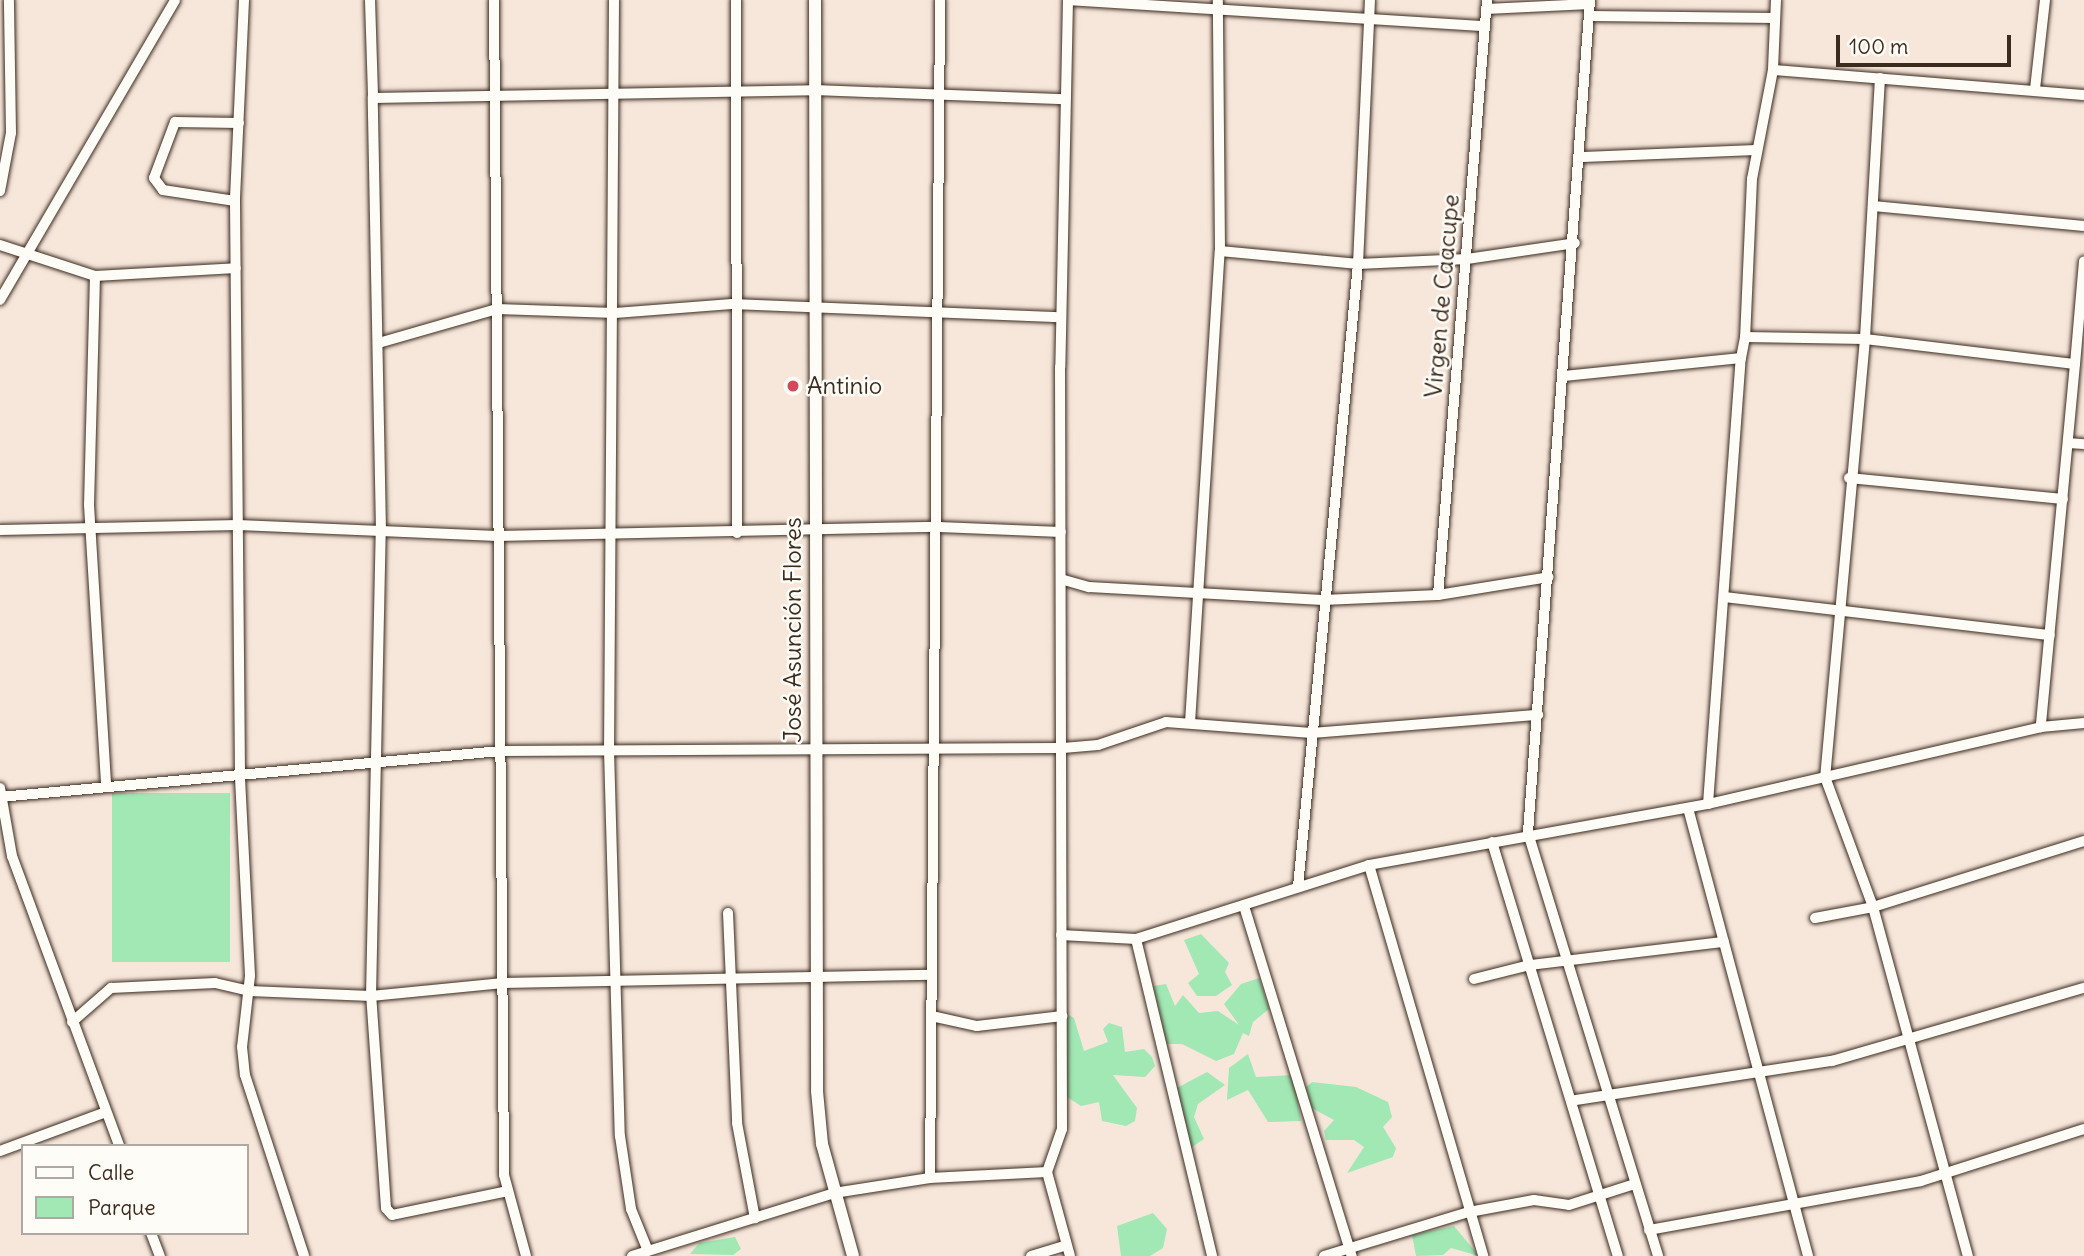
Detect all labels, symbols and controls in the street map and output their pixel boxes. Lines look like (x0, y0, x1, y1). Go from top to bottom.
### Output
scale bar (1839, 21, 2014, 65)
text: 100 m (1849, 33, 1908, 60)
street label: Virgen de Caacupe (1419, 193, 1465, 399)
place label: Antinio (807, 372, 882, 400)
marker: Antinio (785, 378, 801, 394)
street label: José Asunción Flores (779, 517, 807, 743)
legend (21, 1144, 248, 1235)
text: Calle (88, 1159, 134, 1186)
text: Parque (88, 1194, 156, 1221)

